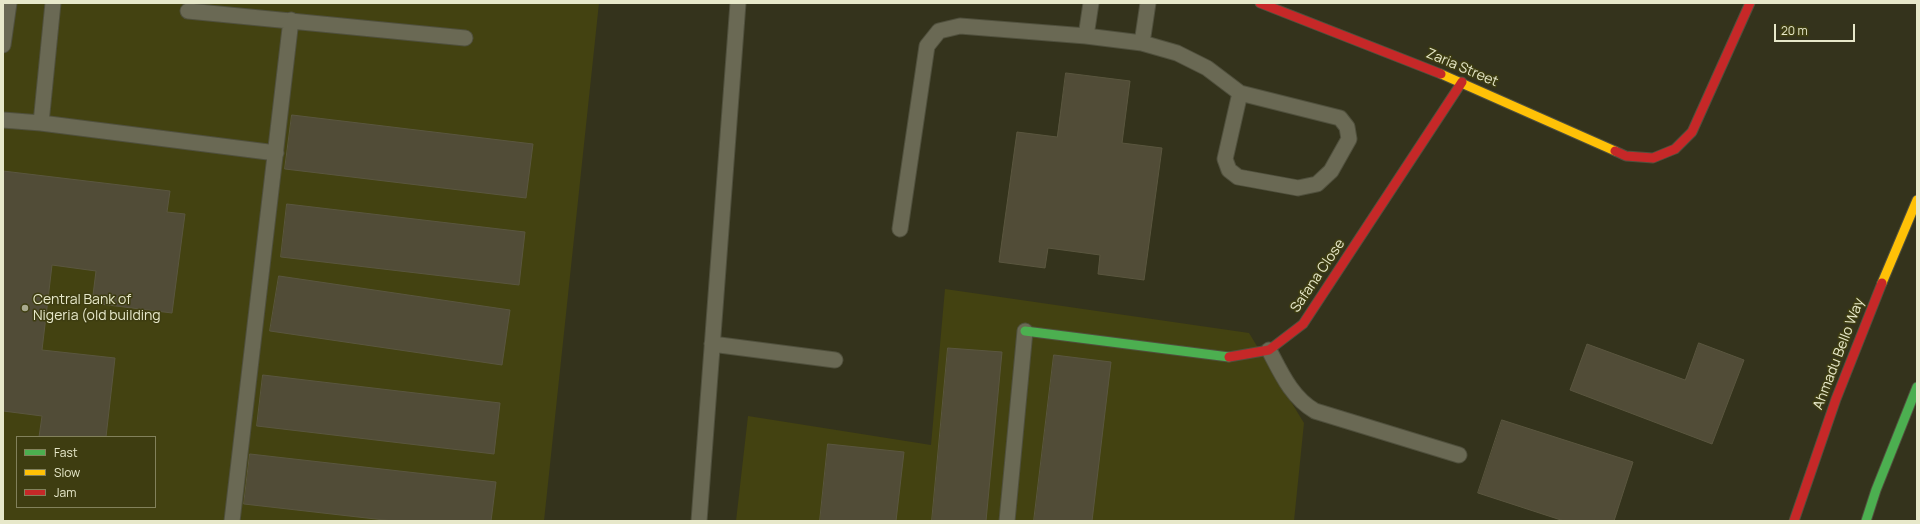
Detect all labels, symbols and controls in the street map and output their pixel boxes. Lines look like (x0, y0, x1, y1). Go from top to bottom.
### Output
scale bar (1776, 16, 1857, 42)
text: 20 m (1781, 22, 1808, 39)
street label: Zaria Street (1424, 45, 1500, 91)
street label: Safana Close (1287, 236, 1349, 316)
place label: Central Bank of Nigeria (old building (33, 292, 161, 324)
street label: Ahmadu Bello Way (1810, 296, 1868, 412)
marker: Central Bank of Nigeria (old building (20, 303, 30, 313)
legend (16, 436, 156, 508)
text: Fast (54, 444, 78, 461)
text: Slow (54, 464, 80, 481)
text: Jam (54, 484, 76, 501)

